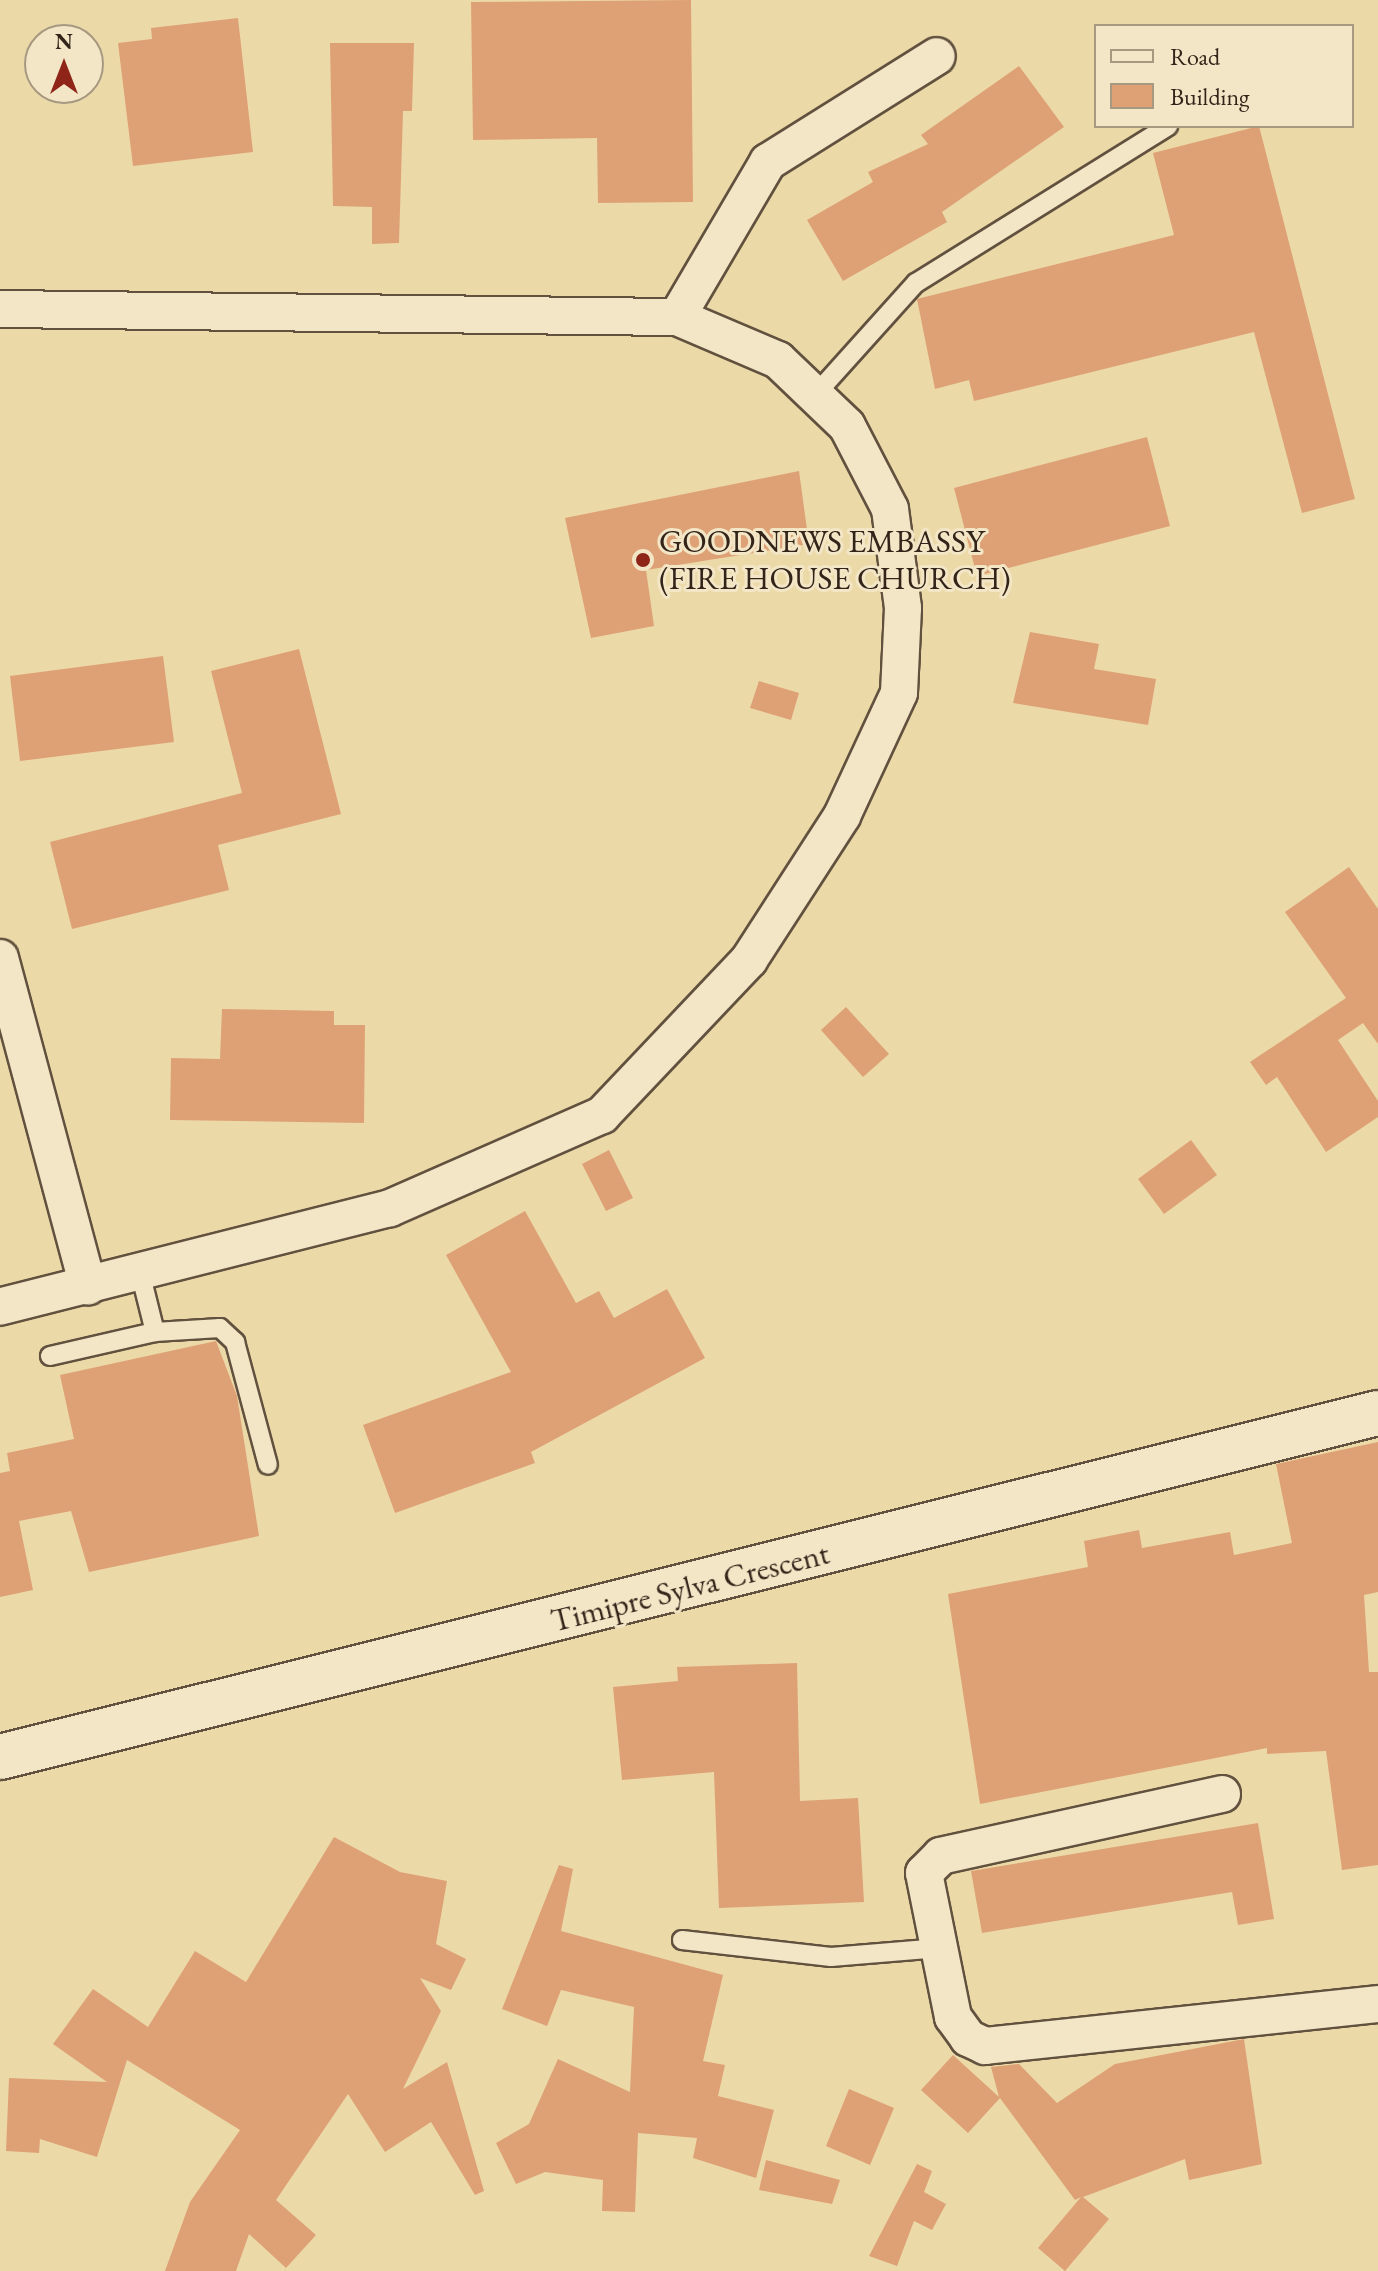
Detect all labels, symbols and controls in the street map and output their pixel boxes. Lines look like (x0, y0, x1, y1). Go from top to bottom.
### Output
north arrow (24, 24, 104, 104)
legend (1094, 24, 1354, 128)
text: N (55, 27, 73, 56)
text: Road (1170, 41, 1220, 72)
text: Building (1170, 81, 1250, 112)
place label: GOODNEWS EMBASSY (FIRE HOUSE CHURCH) (659, 523, 1011, 598)
marker: GOODNEWS EMBASSY (FIRE HOUSE CHURCH) (634, 551, 652, 569)
street label: Timipre Sylva Crescent (547, 1534, 833, 1640)

